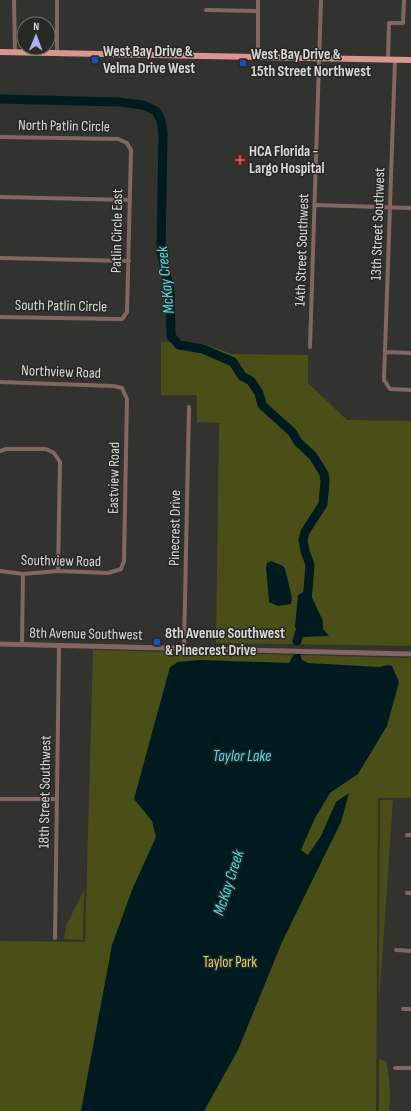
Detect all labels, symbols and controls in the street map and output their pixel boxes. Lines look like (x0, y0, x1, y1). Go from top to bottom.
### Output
north arrow (16, 16, 56, 56)
text: N (33, 20, 39, 33)
place label: West Bay Drive & Velma Drive West (103, 42, 195, 78)
place label: West Bay Drive & 15th Street Northwest (251, 45, 371, 81)
marker: West Bay Drive & Velma Drive West (90, 55, 100, 65)
marker: West Bay Drive & 15th Street Northwest (238, 58, 248, 68)
street label: North Patlin Circle (18, 116, 110, 136)
place label: HCA Florida - Largo Hospital (249, 142, 325, 178)
marker: HCA Florida - Largo Hospital (234, 154, 246, 166)
street label: 13th Street Southwest (367, 167, 389, 281)
street label: Patlin Circle East (107, 188, 127, 273)
street label: 14th Street Southwest (291, 193, 313, 307)
water label: McKay Creek (153, 244, 179, 315)
street label: South Patlin Circle (15, 296, 107, 316)
street label: Northview Road (21, 361, 101, 383)
street label: Eastview Road (104, 442, 124, 514)
street label: Pinecrest Drive (165, 490, 185, 566)
street label: Southview Road (21, 551, 101, 571)
street label: 8th Avenue Southwest (29, 624, 143, 644)
place label: 8th Avenue Southwest & Pinecrest Drive (165, 624, 285, 660)
marker: 8th Avenue Southwest & Pinecrest Drive (152, 637, 162, 647)
street label: 18th Street Southwest (35, 735, 55, 849)
water label: Taylor Lake (213, 747, 271, 766)
water label: McKay Creek (210, 847, 249, 918)
park label: Taylor Park (203, 953, 257, 972)

